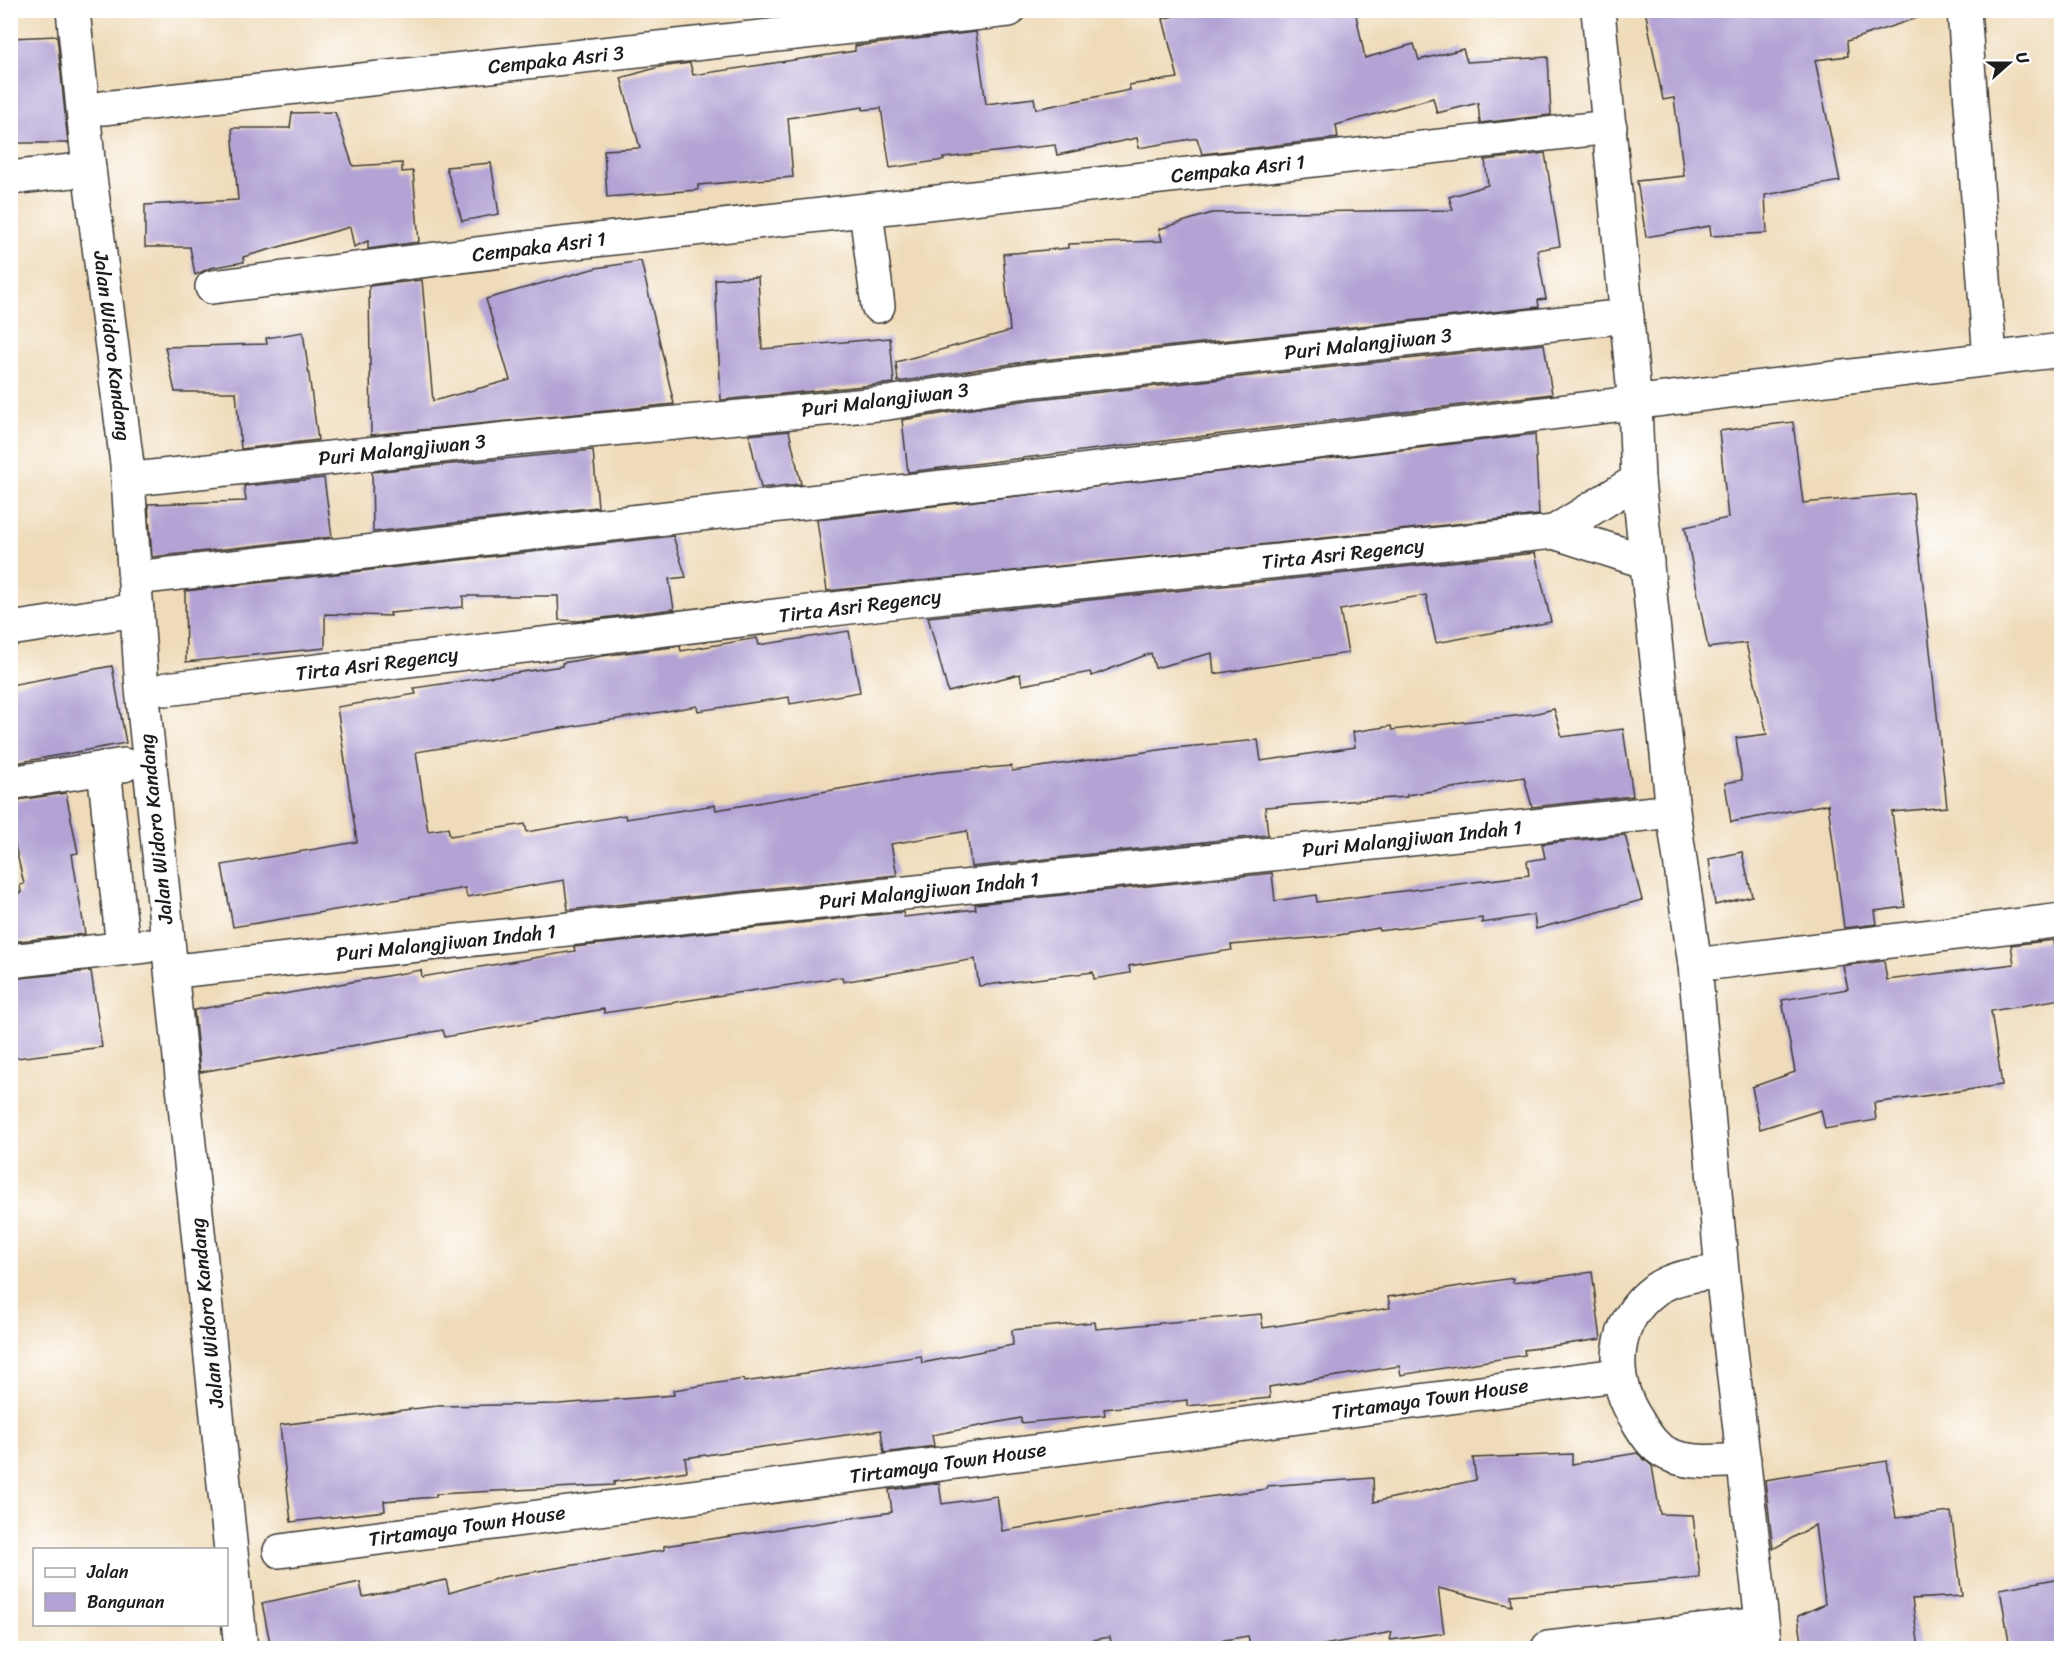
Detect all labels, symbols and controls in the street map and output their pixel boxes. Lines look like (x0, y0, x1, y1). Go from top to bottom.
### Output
north arrow (1979, 33, 2039, 93)
street label: Cempaka Asri 3 (486, 35, 626, 85)
text: U (2007, 48, 2038, 69)
street label: Cempaka Asri 1 (1169, 145, 1307, 193)
street label: Cempaka Asri 1 (470, 221, 608, 273)
street label: Jalan Widoro Kandang (83, 248, 141, 443)
street label: Puri Malangjiwan 3 (1282, 318, 1454, 370)
street label: Puri Malangjiwan 3 (799, 372, 971, 428)
street label: Puri Malangjiwan 3 (316, 424, 488, 476)
street label: Tirta Asri Regency (1260, 528, 1427, 580)
street label: Tirta Asri Regency (777, 579, 944, 633)
street label: Tirta Asri Regency (294, 637, 461, 691)
street label: Jalan Widoro Kandang (129, 732, 183, 927)
street label: Puri Malangjiwan Indah 1 (1300, 810, 1524, 868)
street label: Puri Malangjiwan Indah 1 (817, 862, 1041, 920)
street label: Puri Malangjiwan Indah 1 (334, 914, 558, 972)
street label: Jalan Widoro Kandang (180, 1216, 234, 1411)
street label: Tirtamaya Town House (1329, 1368, 1531, 1430)
street label: Tirtamaya Town House (847, 1432, 1049, 1494)
street label: Tirtamaya Town House (366, 1495, 568, 1557)
legend (33, 1548, 228, 1626)
text: Jalan (86, 1556, 129, 1588)
text: Bangunan (87, 1586, 165, 1618)

